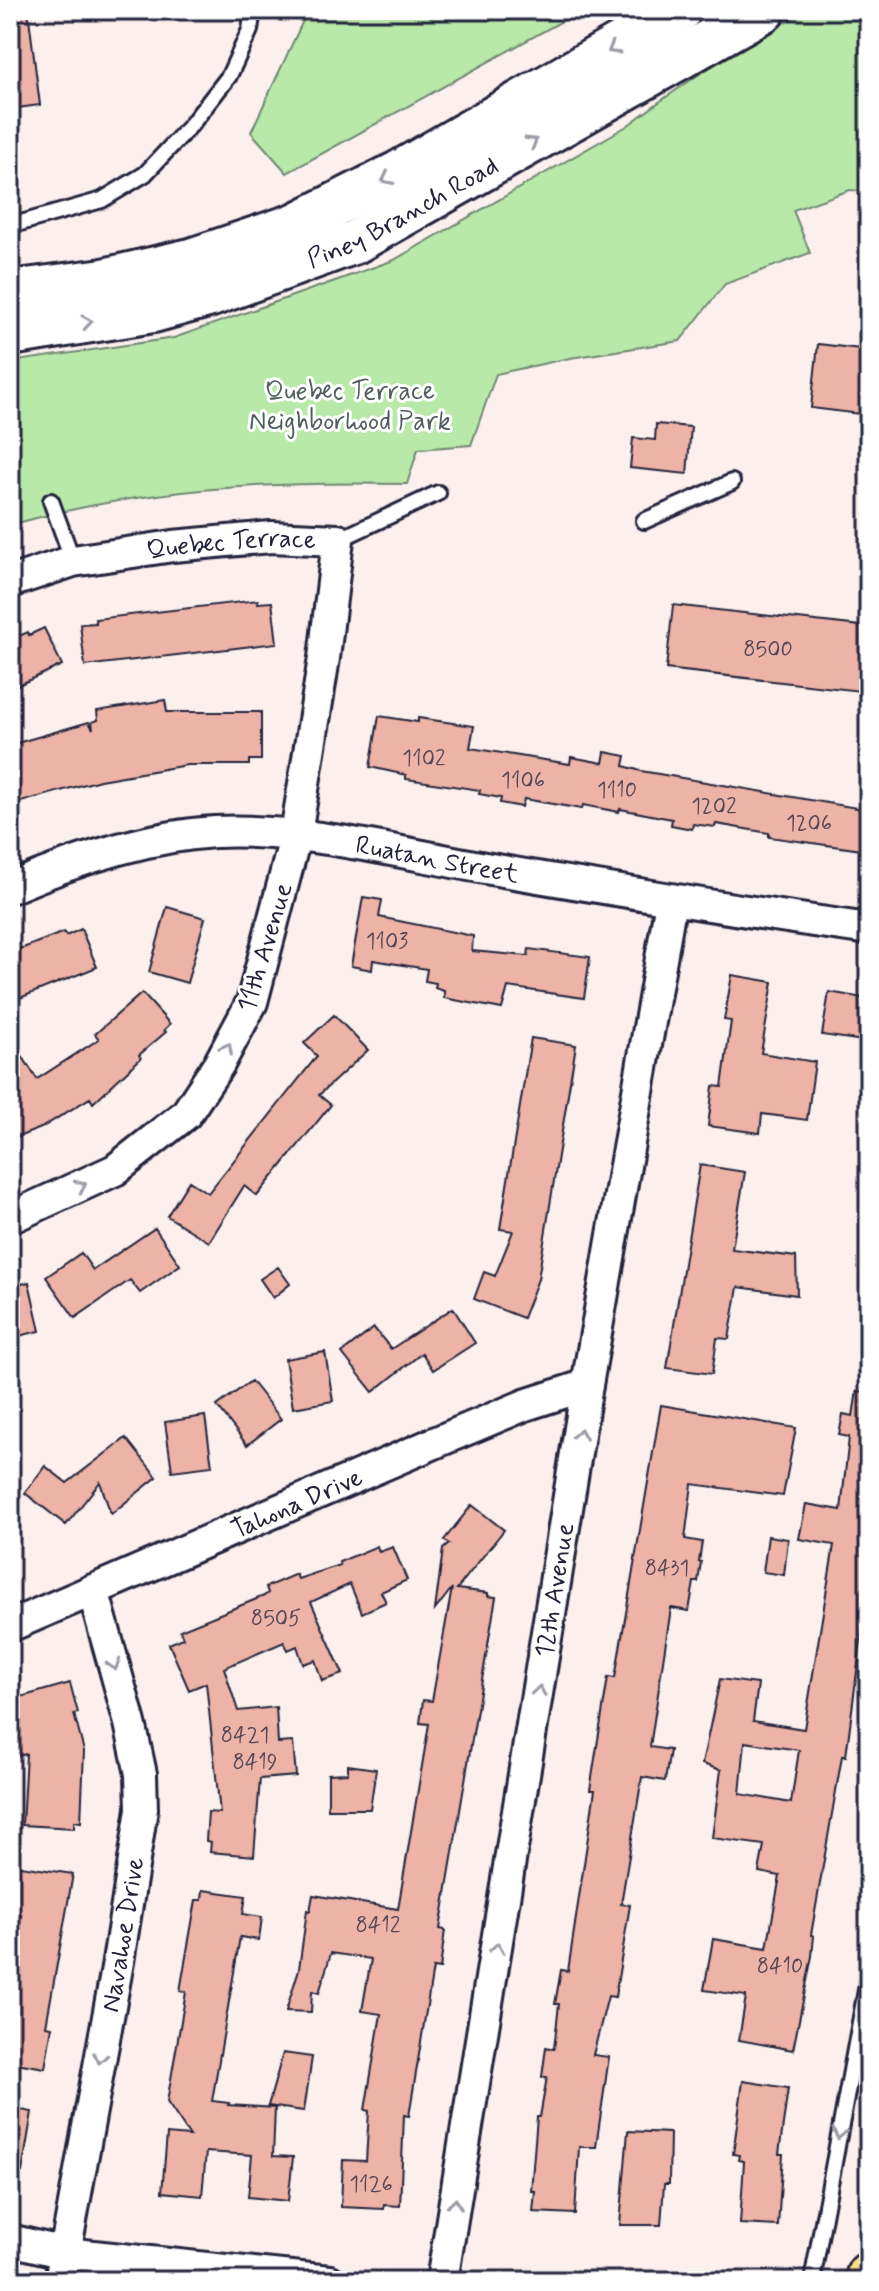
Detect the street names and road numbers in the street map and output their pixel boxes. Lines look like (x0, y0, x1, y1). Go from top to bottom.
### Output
street label: Piney Branch Road (303, 149, 505, 277)
street label: Quebec Terrace (144, 522, 317, 569)
street label: Ruatan Street (353, 829, 521, 892)
street label: 11th Avenue (230, 879, 302, 1016)
street label: Tahona Drive (226, 1461, 368, 1548)
street label: 12th Avenue (528, 1520, 583, 1660)
street label: Navahoe Drive (94, 1855, 153, 2015)

